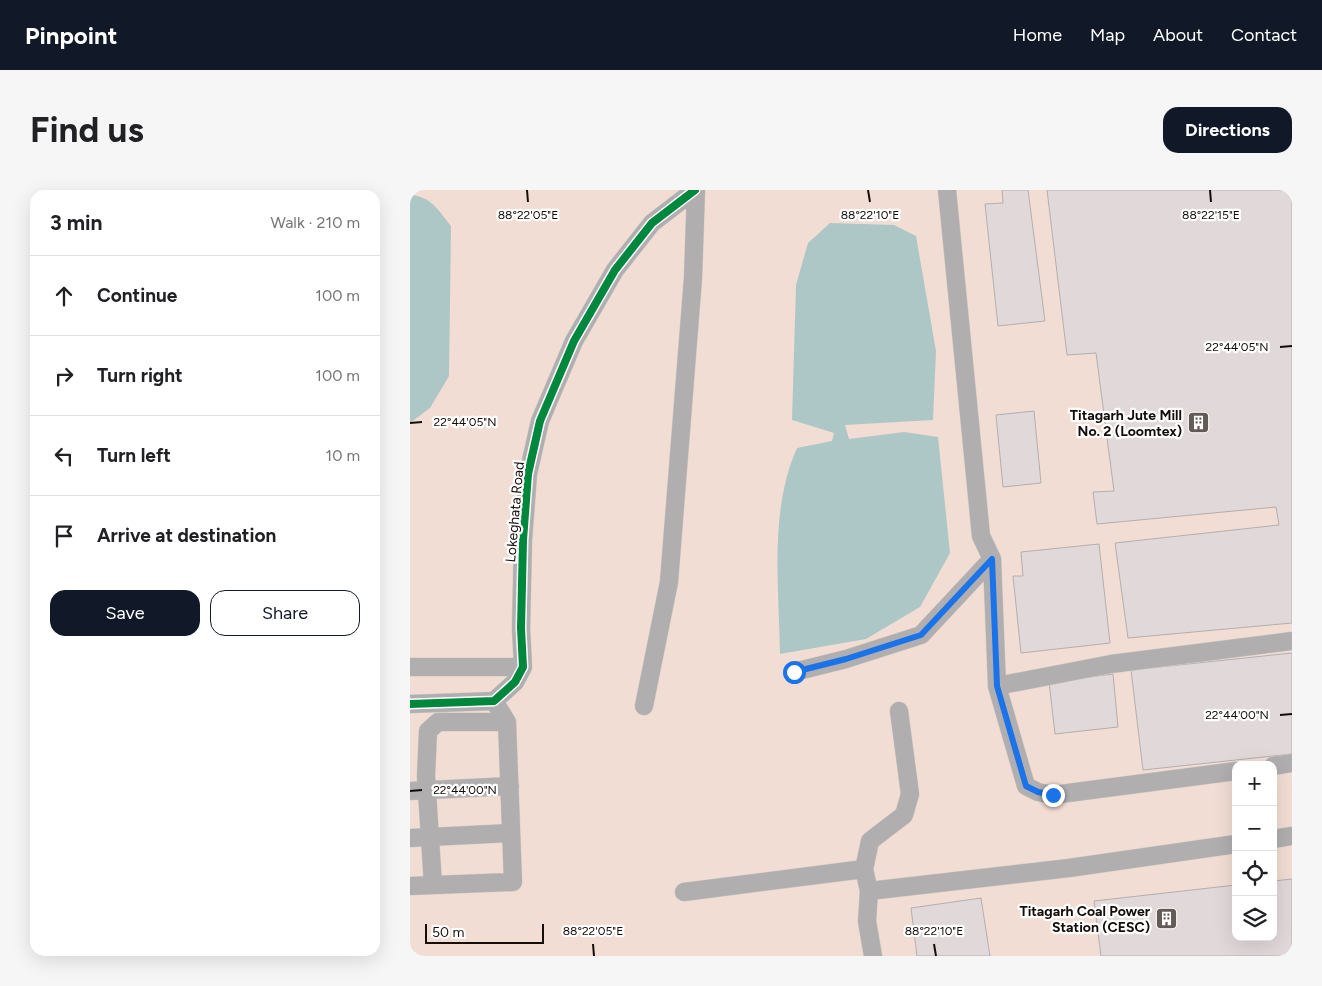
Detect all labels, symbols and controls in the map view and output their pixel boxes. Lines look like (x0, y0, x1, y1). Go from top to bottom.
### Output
text: Pinpoint (25, 21, 117, 50)
text: Home (1013, 24, 1062, 46)
text: Map (1090, 24, 1125, 46)
text: About (1153, 24, 1203, 46)
text: Contact (1231, 24, 1297, 46)
button: Directions (1163, 107, 1292, 153)
text: Find us (30, 109, 144, 151)
text: 88°22'05"E (498, 208, 558, 222)
text: 88°22'10"E (841, 208, 899, 222)
text: 88°22'15"E (1182, 208, 1240, 222)
text: 3 min (50, 210, 102, 235)
text: Walk · 210 m (271, 213, 360, 232)
icon: ahead (50, 282, 78, 310)
text: Continue (97, 284, 177, 307)
text: 100 m (315, 286, 360, 305)
text: 22°44'05"N (1206, 340, 1268, 354)
icon: right (50, 362, 78, 390)
text: Turn right (97, 364, 183, 387)
text: 100 m (315, 366, 360, 385)
place label: Titagarh Jute Mill No. 2 (Loomtex) (1070, 407, 1182, 440)
building icon: Titagarh Jute Mill No. 2 (Loomtex) (1186, 411, 1210, 435)
text: 22°44'05"N (434, 415, 496, 429)
icon: left (50, 442, 78, 470)
text: Turn left (97, 444, 171, 467)
text: 10 m (326, 446, 360, 465)
street label: Lokeghata Road (502, 461, 528, 563)
icon: arrive (50, 522, 78, 550)
text: Arrive at destination (97, 524, 276, 547)
button: Save (50, 590, 200, 636)
button: Share (210, 590, 360, 636)
route start (783, 661, 806, 684)
text: 22°44'00"N (1205, 708, 1269, 722)
map controls (1232, 761, 1277, 941)
button: + (1232, 761, 1277, 806)
text: 22°44'00"N (433, 783, 497, 797)
route end (1042, 784, 1065, 807)
button: − (1232, 806, 1277, 851)
button: locate (1232, 851, 1277, 896)
button: layers (1232, 896, 1277, 941)
place label: Titagarh Coal Power Station (CESC) (1020, 903, 1151, 936)
building icon: Titagarh Coal Power Station (CESC) (1154, 907, 1178, 931)
scale bar (425, 921, 544, 944)
text: 50 m (432, 924, 464, 941)
text: 88°22'05"E (563, 924, 623, 938)
text: 88°22'10"E (905, 924, 963, 938)

